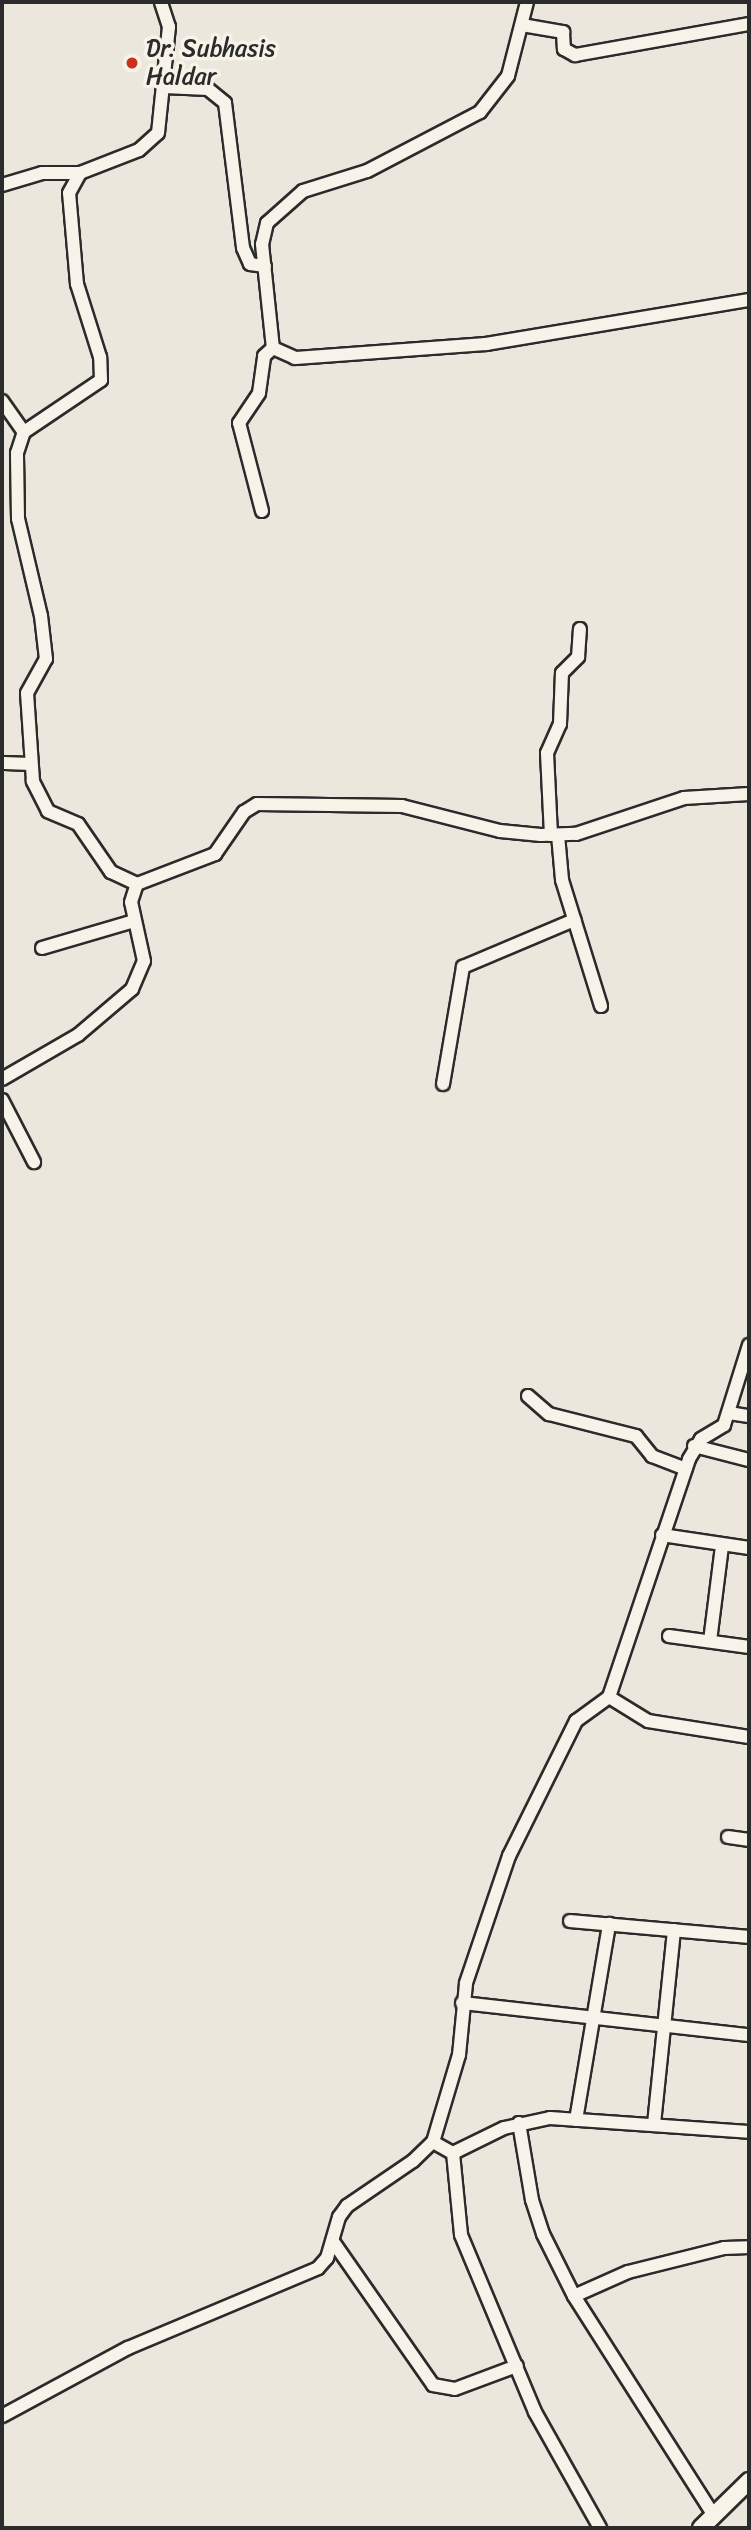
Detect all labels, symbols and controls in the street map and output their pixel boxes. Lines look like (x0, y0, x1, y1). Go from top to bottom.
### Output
place label: Dr. Subhasis Haldar (146, 35, 275, 91)
marker: Dr. Subhasis Haldar (124, 55, 140, 71)

